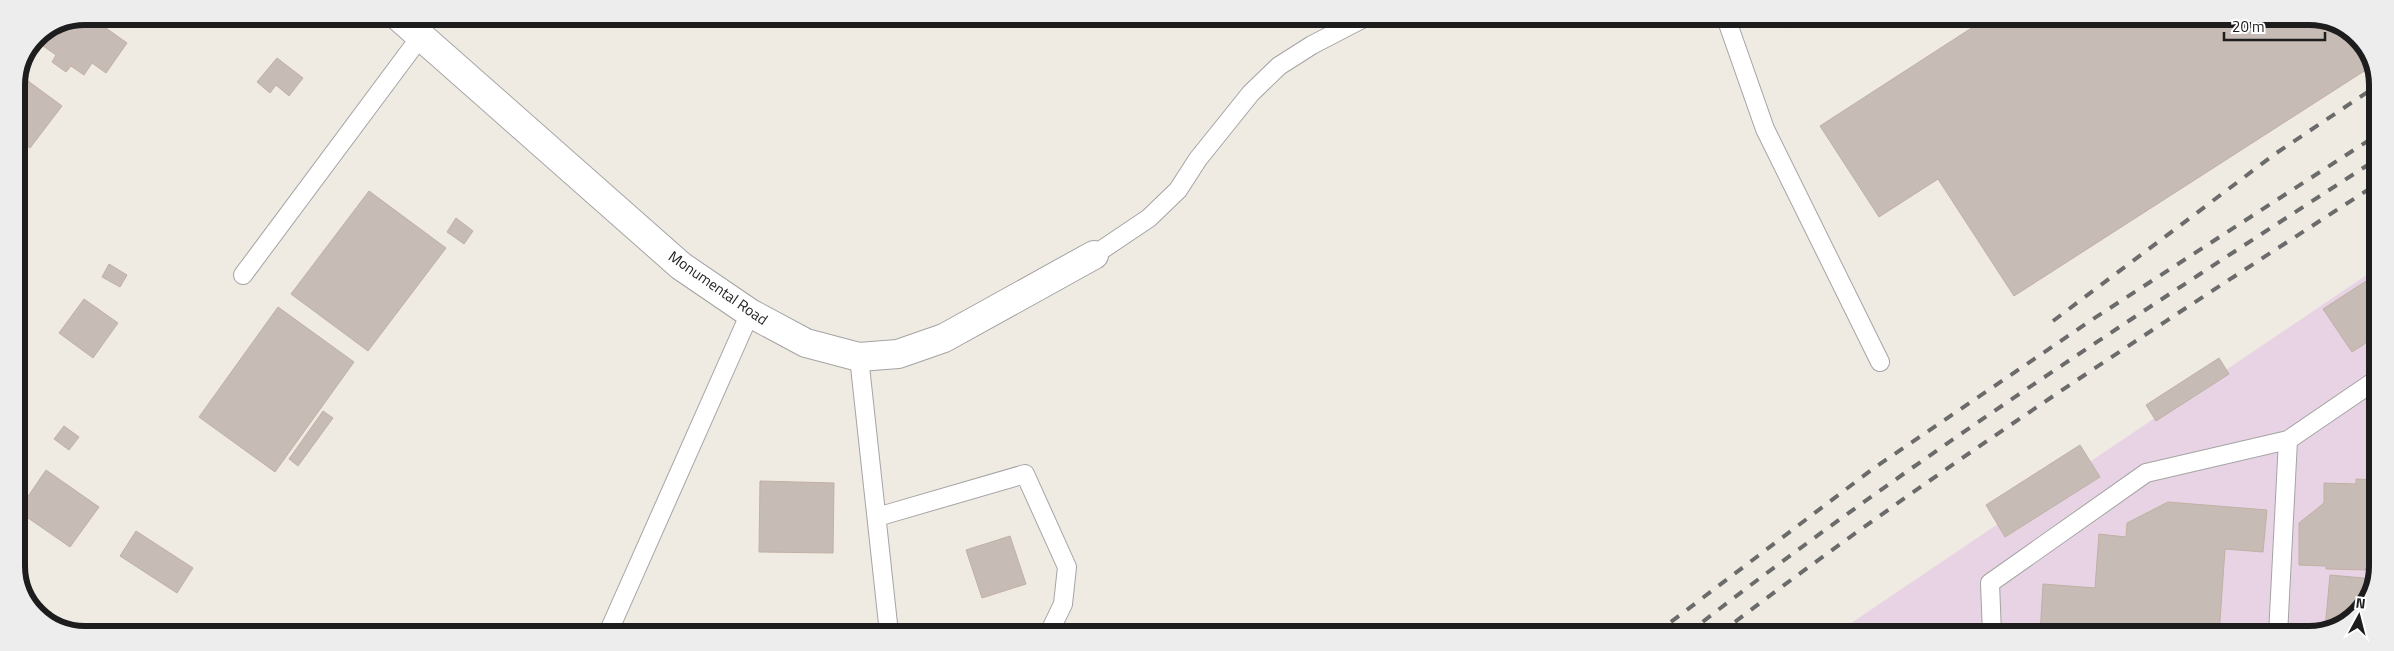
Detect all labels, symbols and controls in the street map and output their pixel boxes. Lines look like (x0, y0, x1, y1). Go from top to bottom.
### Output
scale bar (2224, 10, 2325, 42)
text: 20 m (2232, 15, 2265, 38)
street label: Monumental Road (664, 245, 773, 330)
north arrow (2334, 591, 2384, 641)
text: N (2355, 592, 2367, 614)

